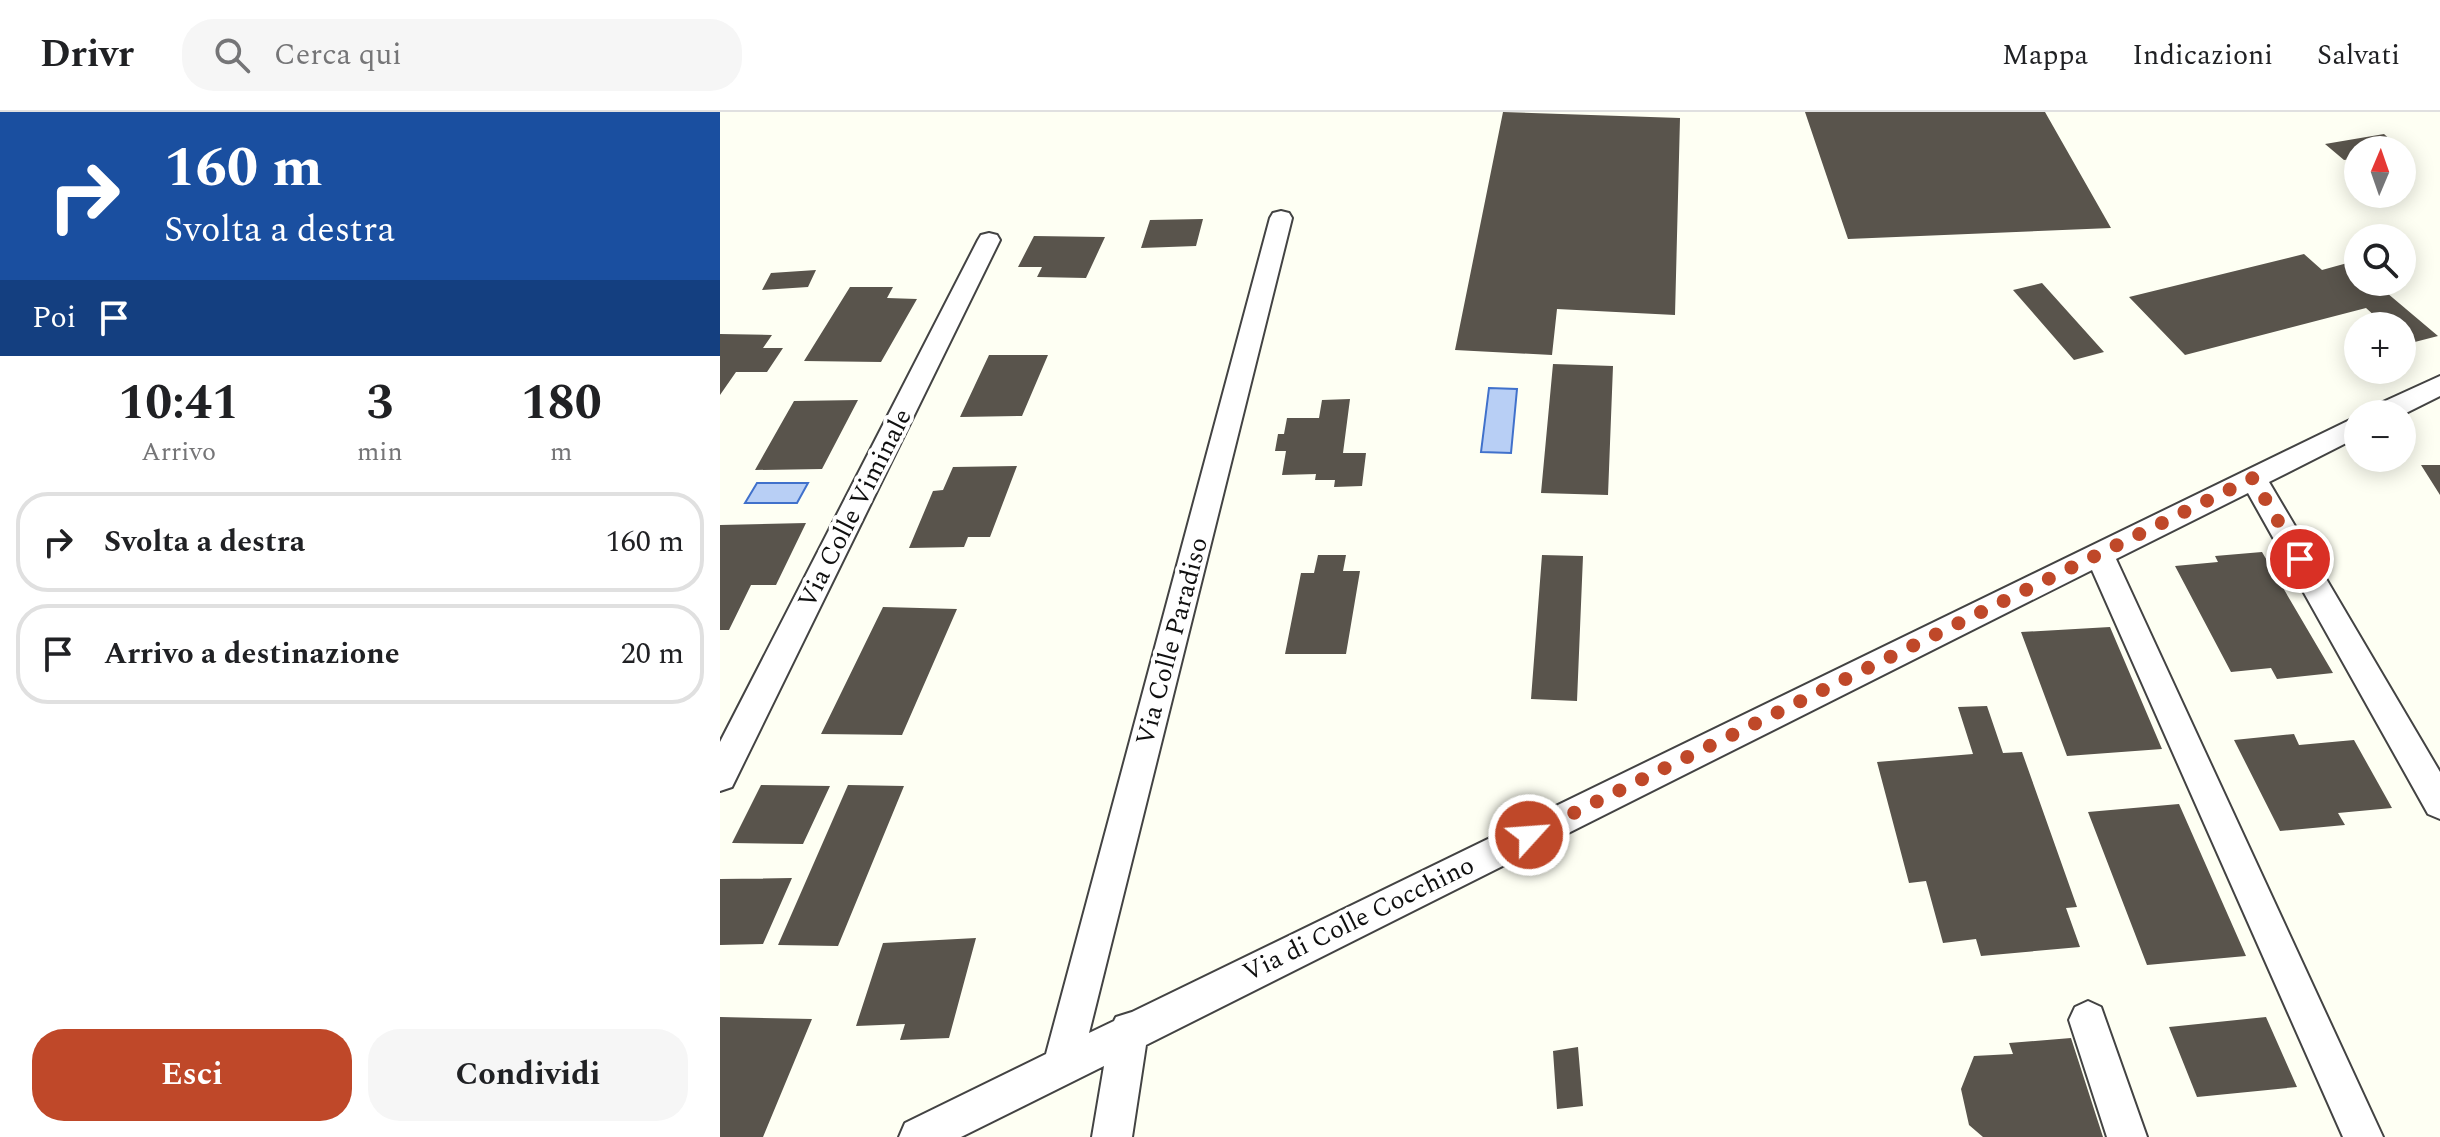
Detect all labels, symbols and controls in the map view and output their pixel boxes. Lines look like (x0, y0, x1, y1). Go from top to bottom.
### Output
search box (182, 19, 742, 91)
text: Drivr (40, 26, 134, 84)
text: Cerca qui (274, 32, 402, 78)
icon: search (210, 33, 254, 77)
text: Mappa (2002, 34, 2088, 77)
text: Indicazioni (2132, 34, 2273, 77)
text: Salvati (2317, 34, 2400, 77)
text: 160 m (164, 126, 323, 211)
north arrow (2344, 136, 2416, 208)
map controls (2344, 136, 2416, 472)
icon: right (32, 144, 136, 248)
text: Svolta a destra (164, 203, 395, 258)
button: search (2344, 224, 2416, 296)
text: Poi (32, 295, 76, 341)
icon: arrive (92, 296, 136, 340)
button: + (2344, 312, 2416, 384)
text: 10:41 (118, 367, 239, 440)
text: 3 (366, 367, 393, 440)
text: 180 (521, 367, 602, 440)
button: − (2344, 400, 2416, 472)
street label: Via Colle Viminale (787, 402, 923, 615)
text: Arrivo (141, 432, 216, 472)
text: min (357, 432, 403, 472)
text: m (550, 432, 572, 472)
text: Svolta a destra (104, 519, 305, 565)
text: 160 m (606, 519, 684, 565)
icon: right (36, 520, 80, 564)
pin (2266, 525, 2334, 593)
street label: Via Colle Paradiso (1125, 533, 1219, 750)
icon: arrive (2278, 537, 2322, 581)
text: Arrivo a destinazione (104, 631, 400, 677)
text: 20 m (621, 631, 684, 677)
icon: arrive (36, 632, 80, 676)
position arrow (1487, 793, 1571, 877)
street label: Via di Colle Cocchino (1236, 845, 1481, 992)
button: Esci (32, 1029, 352, 1121)
button: Condividi (368, 1029, 688, 1121)

